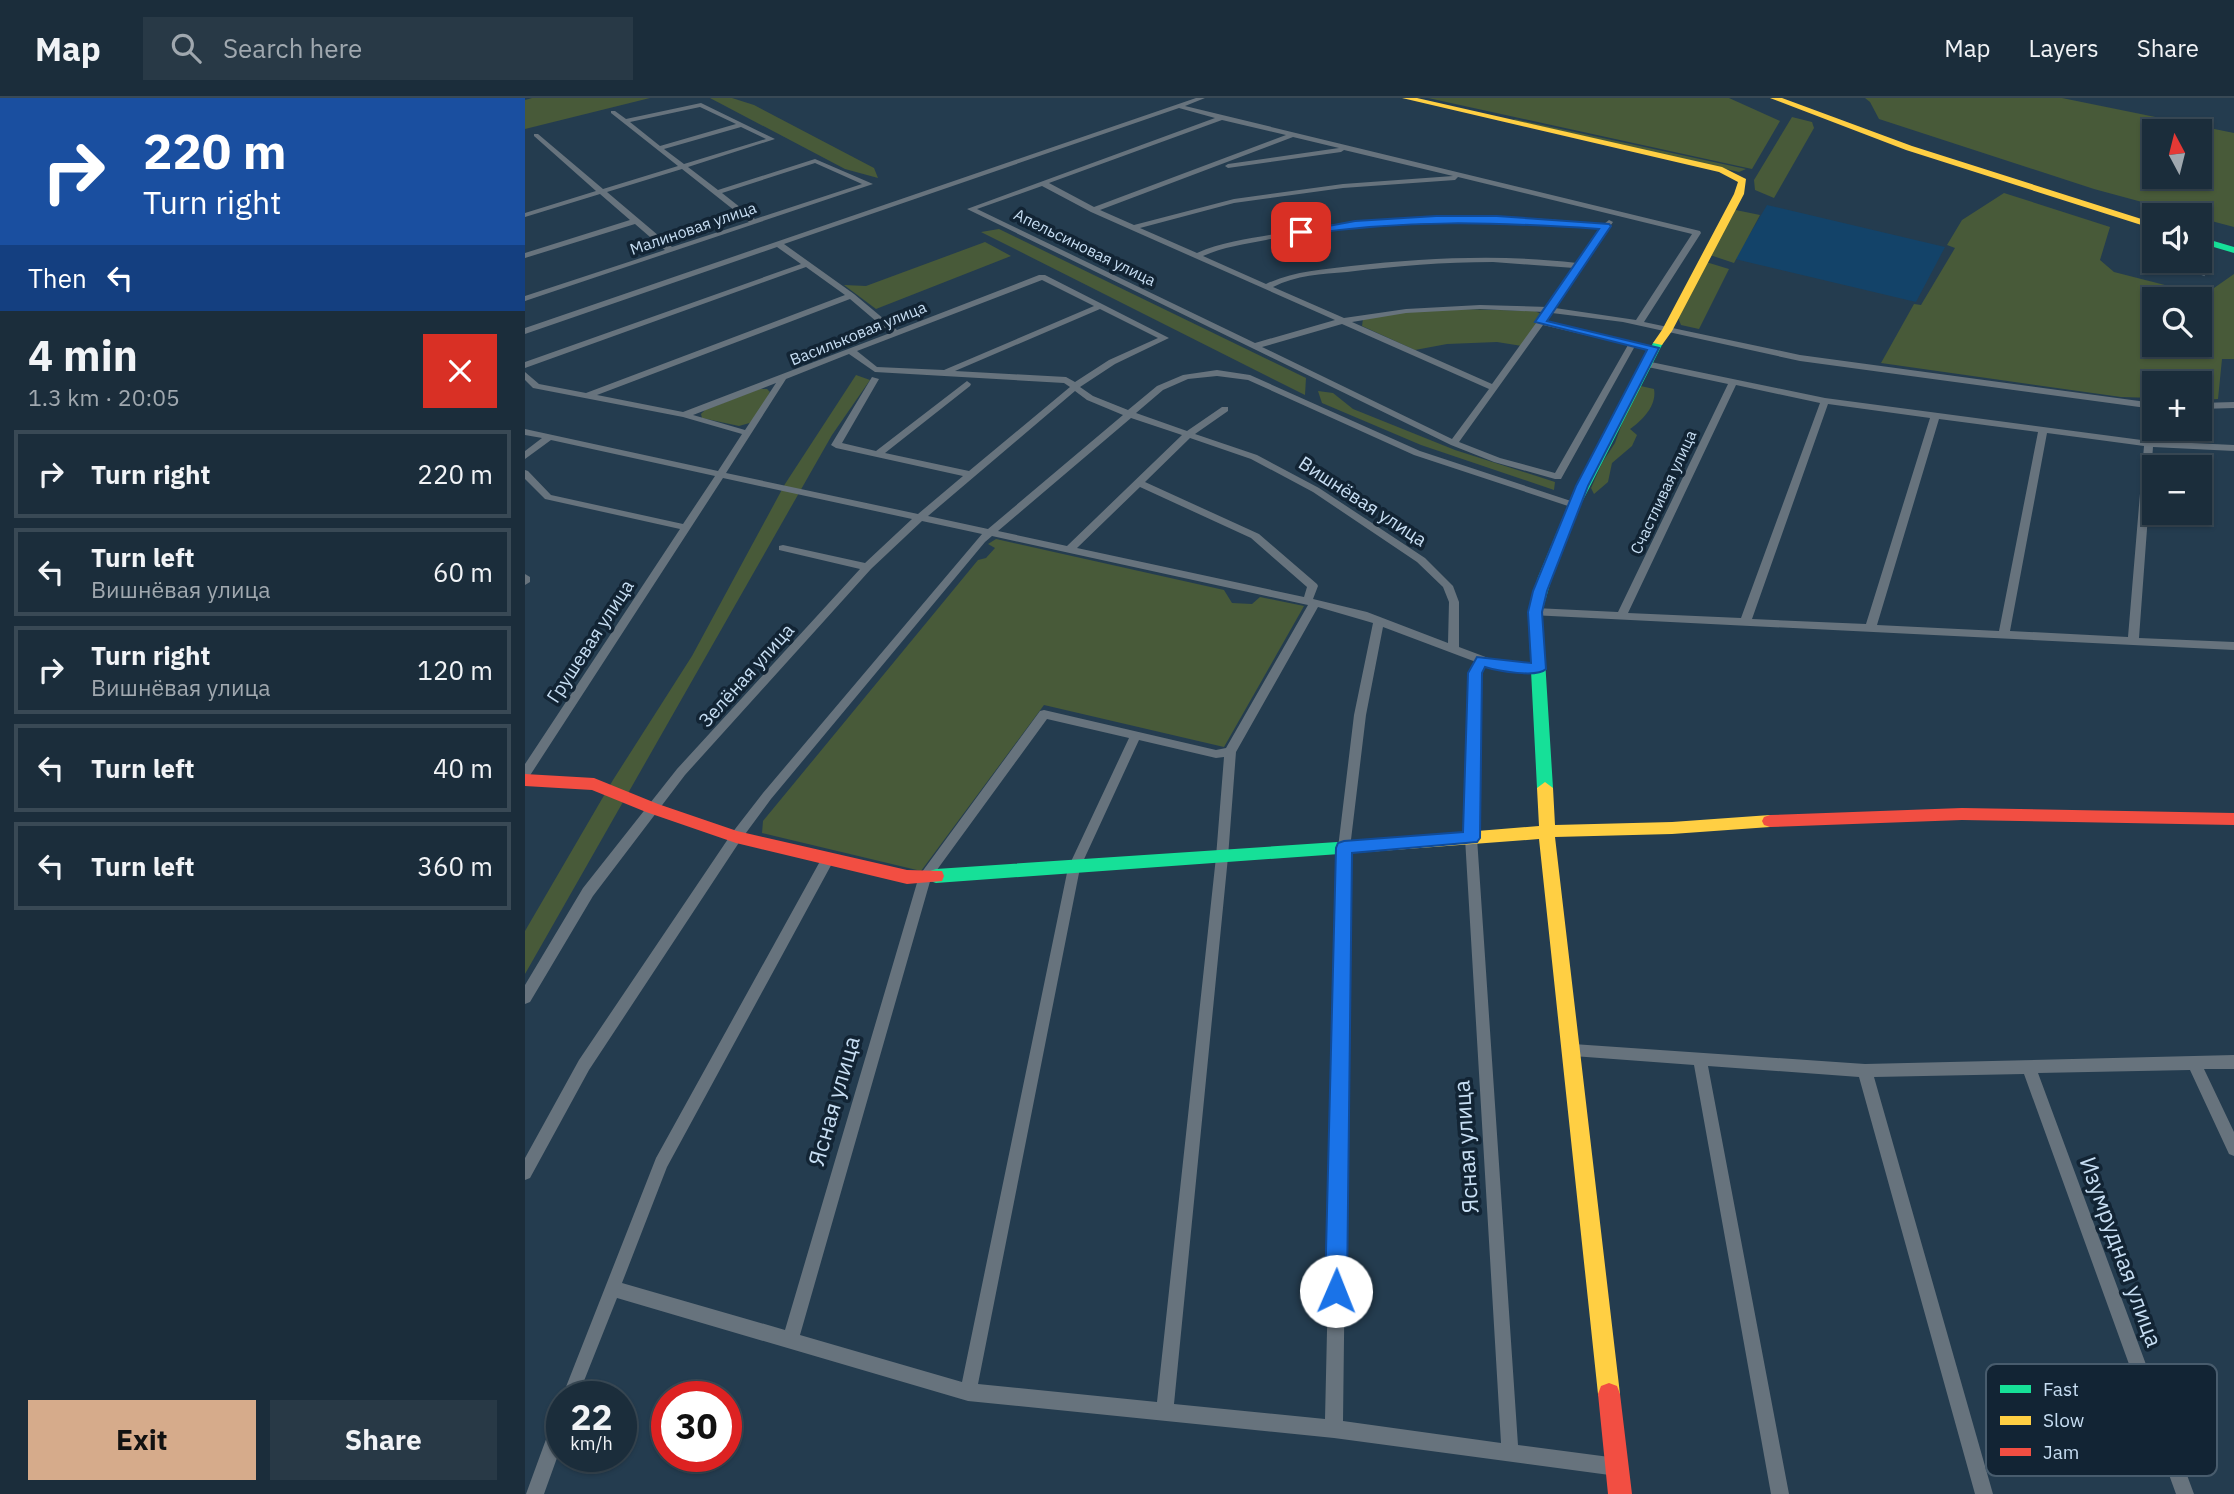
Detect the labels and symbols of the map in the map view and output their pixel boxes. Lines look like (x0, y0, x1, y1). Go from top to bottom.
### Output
north arrow (2142, 119, 2212, 189)
street label: Малиновая улица (627, 197, 759, 259)
pin (1271, 202, 1331, 262)
street label: Апельсиновая улица (1011, 204, 1160, 290)
street label: Васильковая улица (787, 296, 930, 370)
street label: Счастливая улица (1625, 426, 1701, 557)
street label: Вишнёвая улица (1294, 451, 1432, 551)
street label: Грушевая улица (541, 575, 639, 707)
street label: Зелёная улица (693, 618, 799, 732)
street label: Ясная улица (800, 1032, 866, 1169)
street label: Ясная улица (1445, 1079, 1485, 1215)
street label: Изумрудная улица (2074, 1152, 2170, 1351)
position arrow (1299, 1254, 1373, 1328)
legend (1986, 1364, 2217, 1476)
text: Fast (2043, 1377, 2079, 1401)
speed limit sign: 30 (651, 1381, 742, 1472)
text: Slow (2043, 1408, 2084, 1432)
text: Jam (2043, 1440, 2079, 1464)

